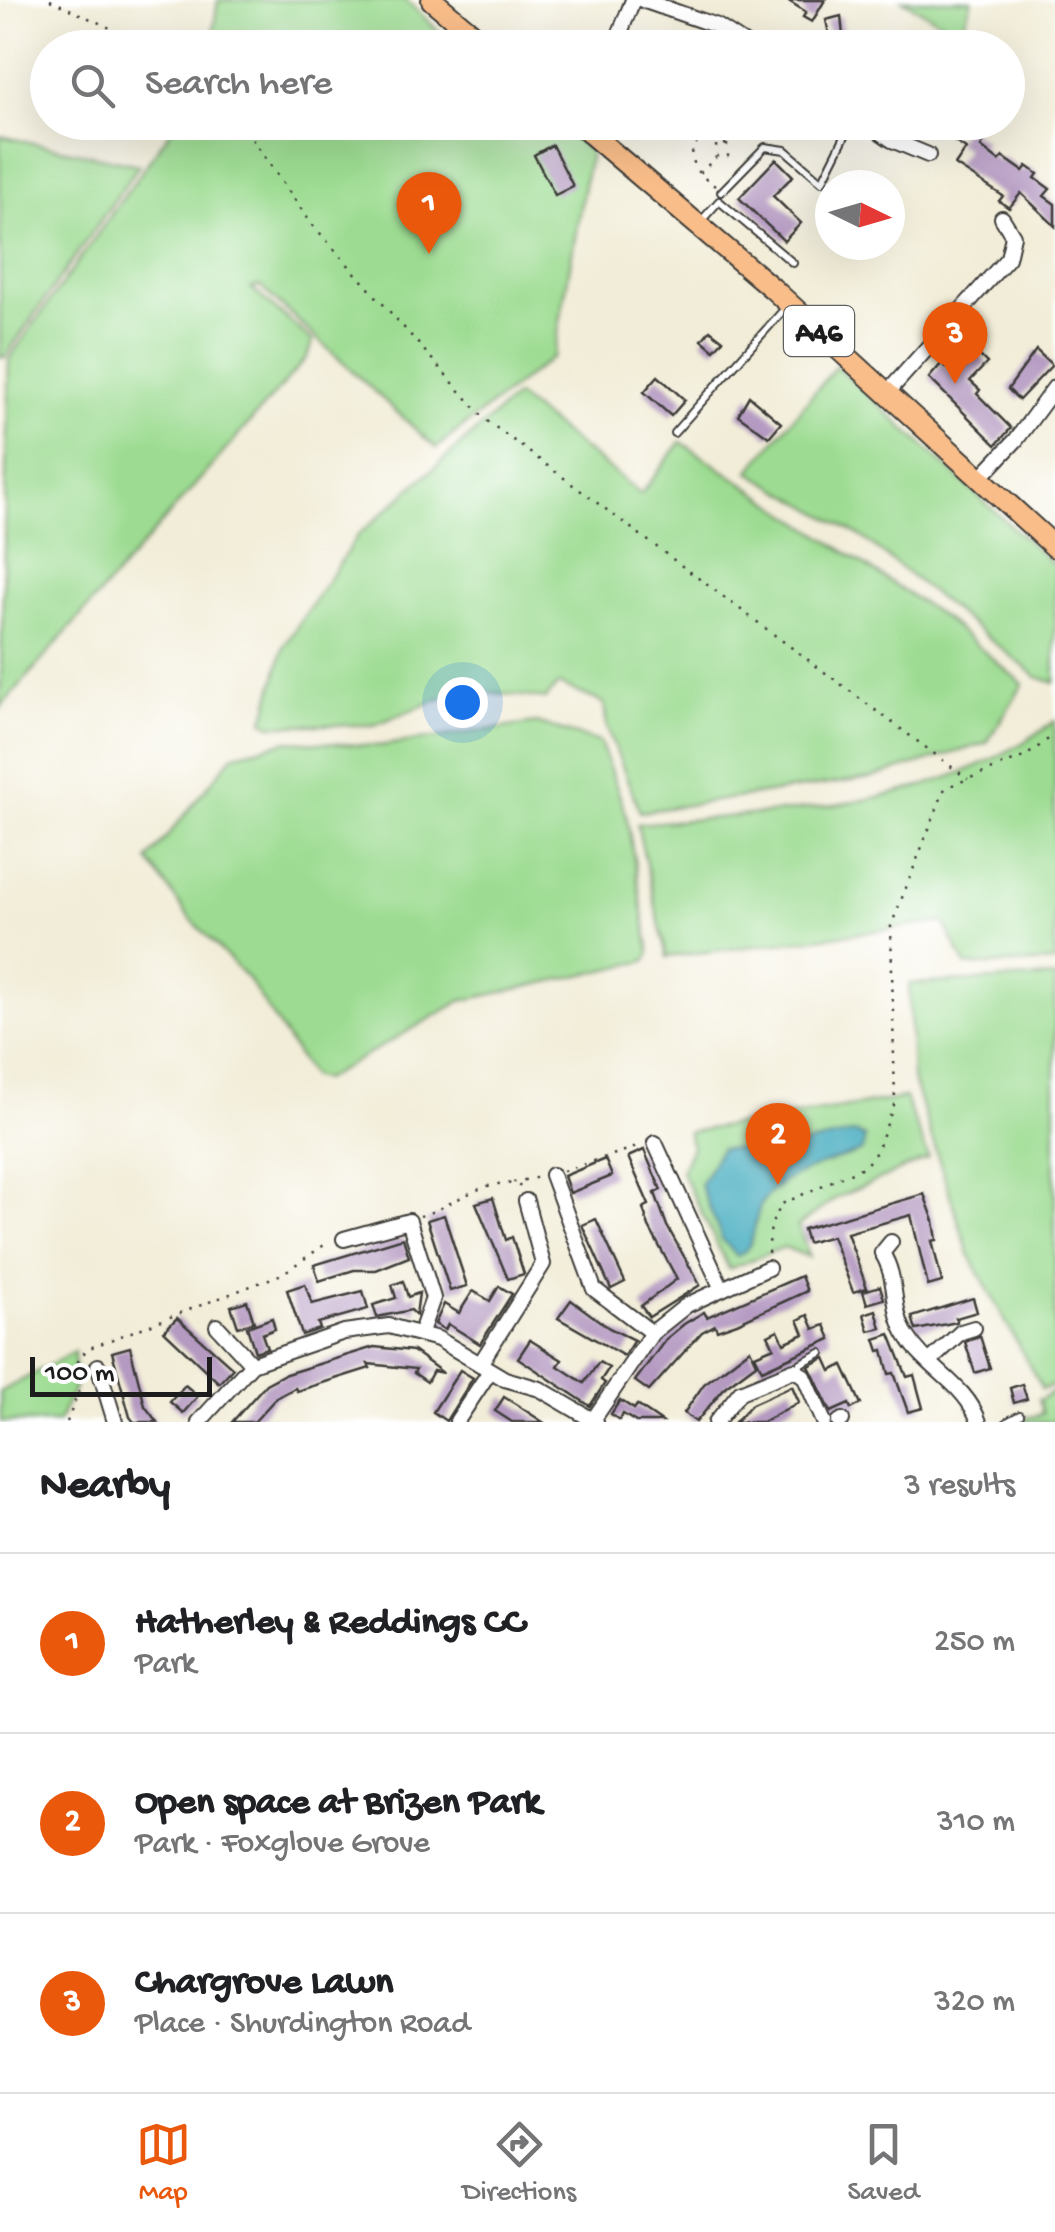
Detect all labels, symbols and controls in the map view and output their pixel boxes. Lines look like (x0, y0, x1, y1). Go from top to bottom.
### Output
search box (30, 30, 1025, 140)
icon: search (65, 58, 120, 113)
text: Search here (145, 63, 332, 107)
north arrow (815, 170, 905, 260)
pin: 1 (396, 172, 462, 254)
pin: 3 (922, 302, 988, 384)
road number: A46 (784, 306, 854, 356)
your location (437, 677, 488, 728)
pin: 2 (746, 1102, 810, 1185)
scale bar (30, 1352, 212, 1396)
text: 100 m (45, 1358, 115, 1391)
text: Nearby (40, 1463, 170, 1512)
text: 3 results (904, 1468, 1015, 1506)
text: Hatherley & Reddings CC (135, 1602, 525, 1646)
text: 1 (66, 1624, 79, 1662)
text: 250 m (934, 1624, 1015, 1662)
text: Park (135, 1646, 196, 1684)
text: Open space at Brizen Park (135, 1782, 541, 1826)
text: 2 (65, 1804, 80, 1842)
text: 310 m (937, 1804, 1015, 1842)
text: Park · Foxglove Grove (135, 1826, 430, 1864)
text: Chargrove Lawn (135, 1962, 393, 2006)
text: 3 (64, 1984, 81, 2022)
text: 320 m (934, 1984, 1015, 2022)
text: Place · Shurdington Road (135, 2006, 470, 2044)
tab: Map (136, 2117, 191, 2210)
tab: Directions (462, 2117, 576, 2210)
tab: Saved (847, 2117, 919, 2210)

